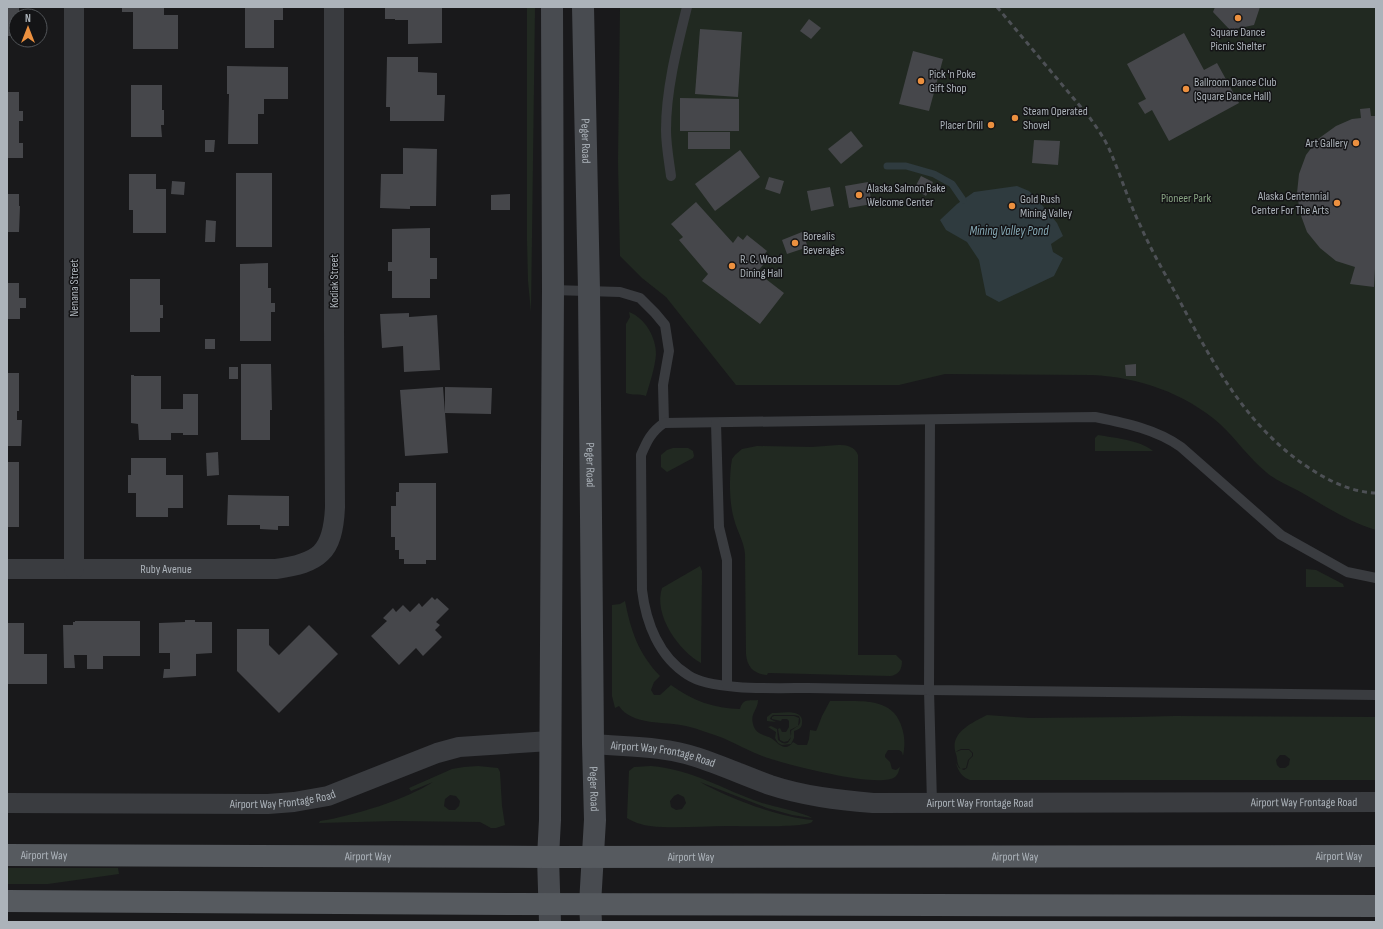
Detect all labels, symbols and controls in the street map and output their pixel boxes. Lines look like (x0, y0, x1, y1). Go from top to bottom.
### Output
north arrow (8, 8, 48, 48)
text: N (25, 12, 31, 25)
marker: Square Dance Picnic Shelter (1233, 13, 1243, 23)
place label: Square Dance Picnic Shelter (1210, 25, 1266, 54)
place label: Pick 'n Poke Gift Shop (929, 67, 976, 96)
place label: Ballroom Dance Club (Square Dance Hall) (1194, 75, 1276, 104)
marker: Pick 'n Poke Gift Shop (916, 76, 926, 86)
marker: Ballroom Dance Club (Square Dance Hall) (1181, 84, 1191, 94)
place label: Steam Operated Shovel (1023, 104, 1088, 133)
marker: Steam Operated Shovel (1010, 113, 1020, 123)
street label: Peger Road (577, 118, 593, 164)
place label: Placer Drill (940, 118, 983, 133)
marker: Placer Drill (986, 120, 996, 130)
place label: Art Gallery (1304, 136, 1348, 151)
marker: Art Gallery (1351, 138, 1361, 148)
place label: Alaska Salmon Bake Welcome Center (866, 181, 946, 210)
place label: Alaska Centennial Center For The Arts (1251, 189, 1329, 218)
marker: Alaska Salmon Bake Welcome Center (854, 190, 864, 200)
park label: Pioneer Park (1161, 191, 1211, 206)
place label: Gold Rush Mining Valley (1020, 192, 1072, 221)
marker: Alaska Centennial Center For The Arts (1332, 198, 1342, 208)
marker: Gold Rush Mining Valley (1007, 201, 1017, 211)
water label: Mining Valley Pond (969, 223, 1049, 239)
place label: Borealis Beverages (803, 229, 844, 258)
marker: Borealis Beverages (790, 238, 800, 248)
place label: R. C. Wood Dining Hall (740, 252, 783, 281)
street label: Kodiak Street (327, 254, 342, 308)
street label: Nenana Street (67, 259, 82, 317)
marker: R. C. Wood Dining Hall (727, 261, 737, 271)
street label: Peger Road (582, 442, 598, 487)
street label: Ruby Avenue (140, 562, 192, 577)
street label: Airport Way Frontage Road (609, 738, 717, 771)
street label: Peger Road (586, 766, 602, 812)
street label: Airport Way Frontage Road (229, 787, 338, 812)
street label: Airport Way Frontage Road (1250, 795, 1357, 810)
street label: Airport Way Frontage Road (926, 796, 1033, 811)
street label: Airport Way (20, 848, 68, 863)
street label: Airport Way (344, 849, 392, 864)
street label: Airport Way (991, 849, 1039, 864)
street label: Airport Way (1315, 849, 1363, 864)
street label: Airport Way (667, 850, 715, 865)

